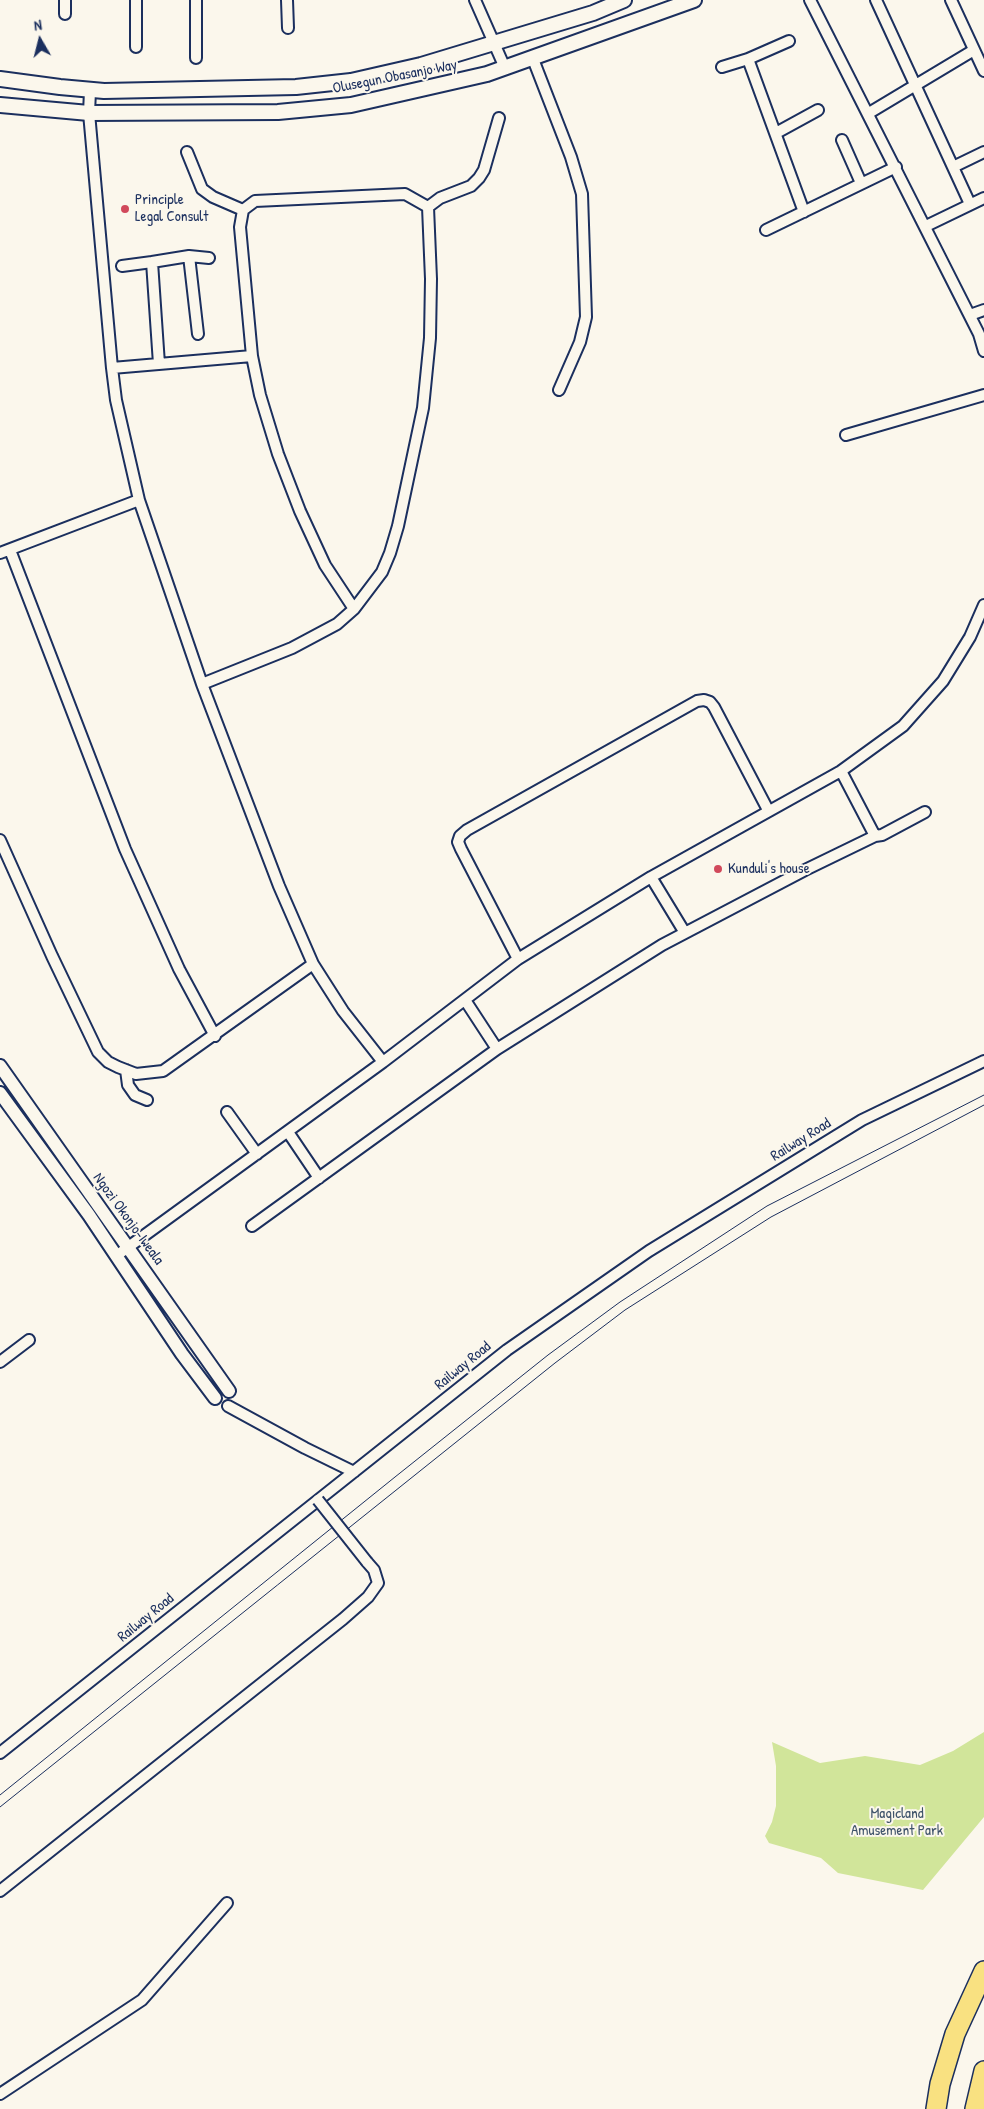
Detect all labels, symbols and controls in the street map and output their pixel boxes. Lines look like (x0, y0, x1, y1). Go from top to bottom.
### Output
north arrow (15, 15, 65, 65)
text: N (33, 15, 43, 35)
street label: Olusegun Obasanjo Way (331, 56, 459, 98)
place label: Principle Legal Consult (135, 191, 209, 226)
marker: Principle Legal Consult (119, 203, 131, 215)
place label: Kunduli's house (728, 860, 810, 878)
marker: Kunduli's house (712, 863, 724, 875)
street label: Railway Road (768, 1115, 834, 1165)
street label: Ngozi Okonjo-Iweala (89, 1170, 167, 1268)
street label: Railway Road (431, 1338, 495, 1394)
street label: Railway Road (114, 1590, 178, 1646)
park label: Magicland Amusement Park (851, 1805, 943, 1840)

